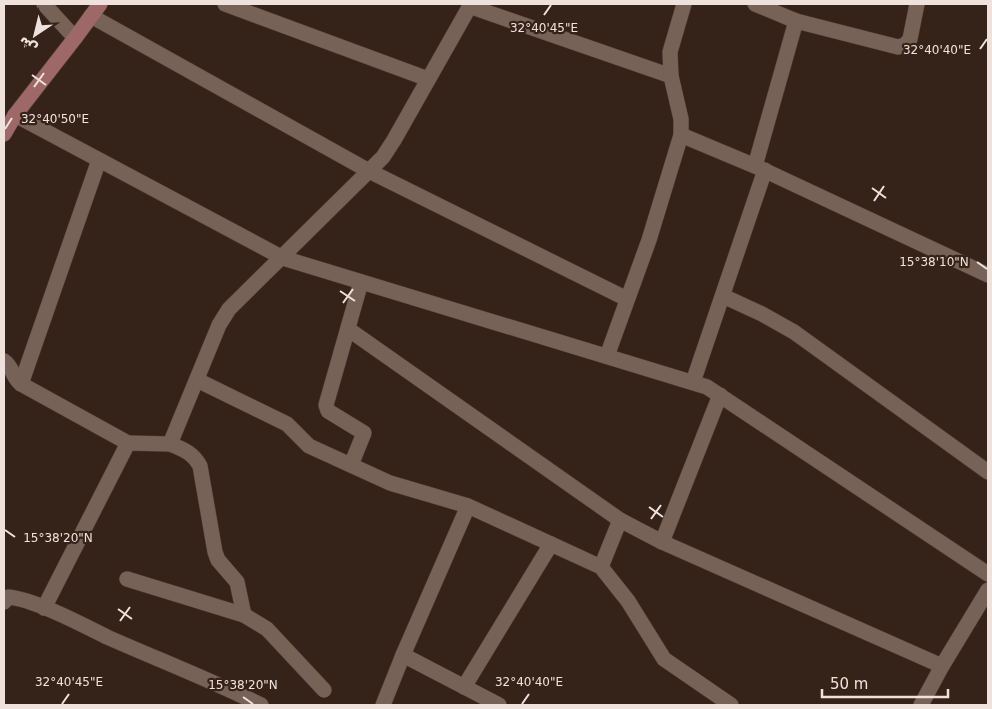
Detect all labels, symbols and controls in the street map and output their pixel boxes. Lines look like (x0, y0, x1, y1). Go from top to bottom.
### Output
north arrow (10, 10, 60, 60)
text: 32°40'45"E (510, 21, 578, 35)
text: ش (15, 34, 40, 58)
text: 32°40'40"E (903, 43, 971, 57)
text: 32°40'50"E (21, 112, 89, 126)
text: 15°38'10"N (899, 255, 969, 269)
text: 15°38'20"N (23, 531, 93, 545)
scale bar (822, 666, 948, 698)
text: 32°40'45"E (35, 675, 103, 689)
text: 32°40'40"E (495, 675, 563, 689)
text: 50 m (830, 675, 868, 693)
text: 15°38'20"N (208, 678, 278, 692)

